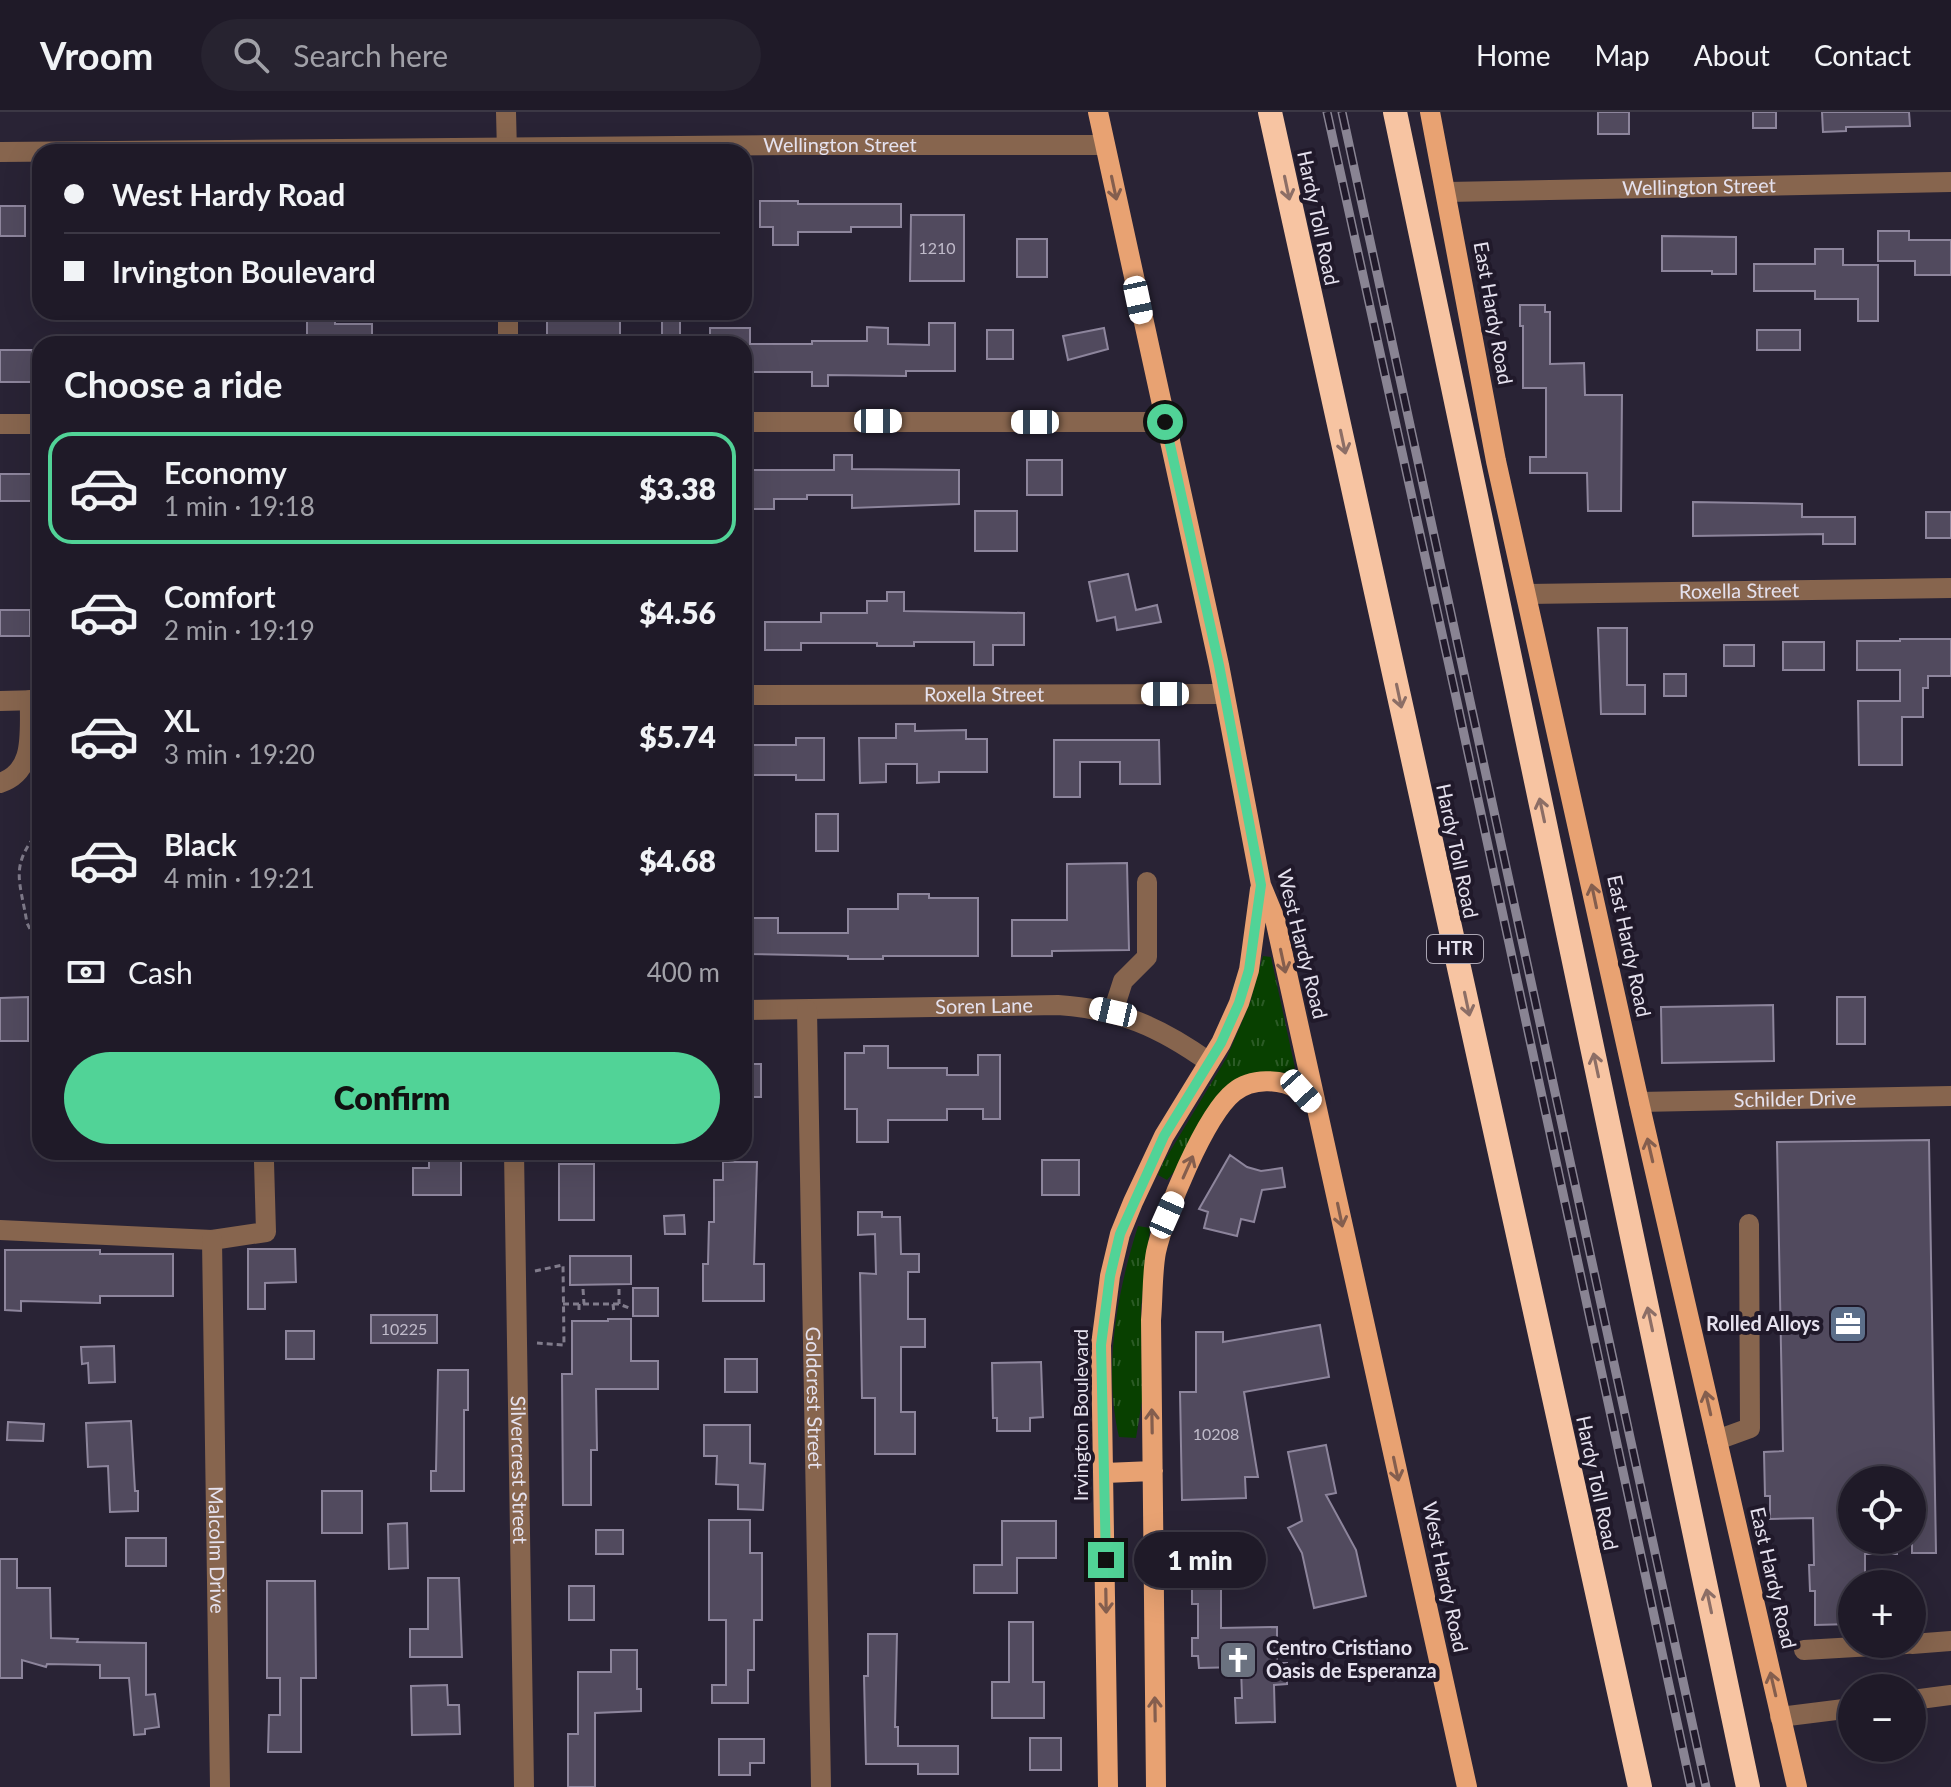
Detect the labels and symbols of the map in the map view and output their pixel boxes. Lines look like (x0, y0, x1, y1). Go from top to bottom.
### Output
street label: Wellington Street (763, 132, 917, 156)
street label: Hardy Toll Road (1293, 148, 1345, 287)
street label: Wellington Street (1622, 172, 1776, 200)
one-way arrow (1107, 175, 1122, 201)
one-way arrow (1280, 175, 1295, 200)
house number: 1210 (918, 238, 956, 257)
street label: East Hardy Road (1470, 240, 1518, 386)
car (1121, 274, 1155, 326)
route start (1147, 404, 1183, 440)
car (854, 409, 902, 433)
car (1011, 410, 1059, 434)
one-way arrow (1336, 429, 1351, 454)
street label: Roxella Street (1679, 577, 1799, 603)
street label: Roxella Street (924, 681, 1044, 706)
car (1141, 682, 1189, 706)
one-way arrow (1392, 683, 1407, 708)
street label: Hardy Toll Road (1432, 781, 1484, 920)
one-way arrow (1534, 798, 1549, 824)
street label: West Hardy Road (1273, 866, 1333, 1021)
street label: East Hardy Road (1603, 873, 1657, 1019)
one-way arrow (1586, 883, 1601, 909)
road number: HTR (1427, 935, 1483, 963)
one-way arrow (1276, 948, 1291, 974)
one-way arrow (1460, 991, 1475, 1017)
street label: Soren Lane (935, 992, 1033, 1018)
car (1087, 995, 1139, 1029)
one-way arrow (1588, 1052, 1603, 1078)
car (1276, 1065, 1326, 1117)
street label: Schilder Drive (1733, 1085, 1856, 1111)
one-way arrow (1642, 1137, 1657, 1163)
one-way arrow (1182, 1156, 1197, 1180)
car (1146, 1188, 1188, 1242)
one-way arrow (1333, 1202, 1348, 1227)
office icon: Rolled Alloys (1827, 1303, 1869, 1345)
one-way arrow (1642, 1307, 1657, 1332)
place label: Rolled Alloys (1706, 1311, 1820, 1335)
house number: 10225 (381, 1319, 427, 1338)
street label: Goldcrest Street (802, 1326, 828, 1469)
street label: Irvington Boulevard (1068, 1329, 1092, 1501)
one-way arrow (1700, 1391, 1715, 1416)
street label: Silvercrest Street (507, 1396, 533, 1544)
one-way arrow (1144, 1408, 1160, 1435)
street label: Hardy Toll Road (1572, 1413, 1624, 1552)
house number: 10208 (1193, 1424, 1239, 1443)
one-way arrow (1389, 1455, 1404, 1481)
street label: Malcolm Drive (205, 1486, 230, 1614)
street label: West Hardy Road (1418, 1499, 1474, 1654)
street label: East Hardy Road (1746, 1505, 1802, 1651)
callout: 1 min (1134, 1532, 1266, 1588)
route end (1088, 1542, 1124, 1578)
one-way arrow (1099, 1587, 1114, 1614)
one-way arrow (1701, 1589, 1716, 1614)
place label: Centro Cristiano Oasis de Esperanza (1266, 1635, 1437, 1682)
church icon: Centro Cristiano Oasis de Esperanza (1217, 1639, 1259, 1681)
one-way arrow (1765, 1671, 1780, 1697)
one-way arrow (1147, 1696, 1163, 1723)

